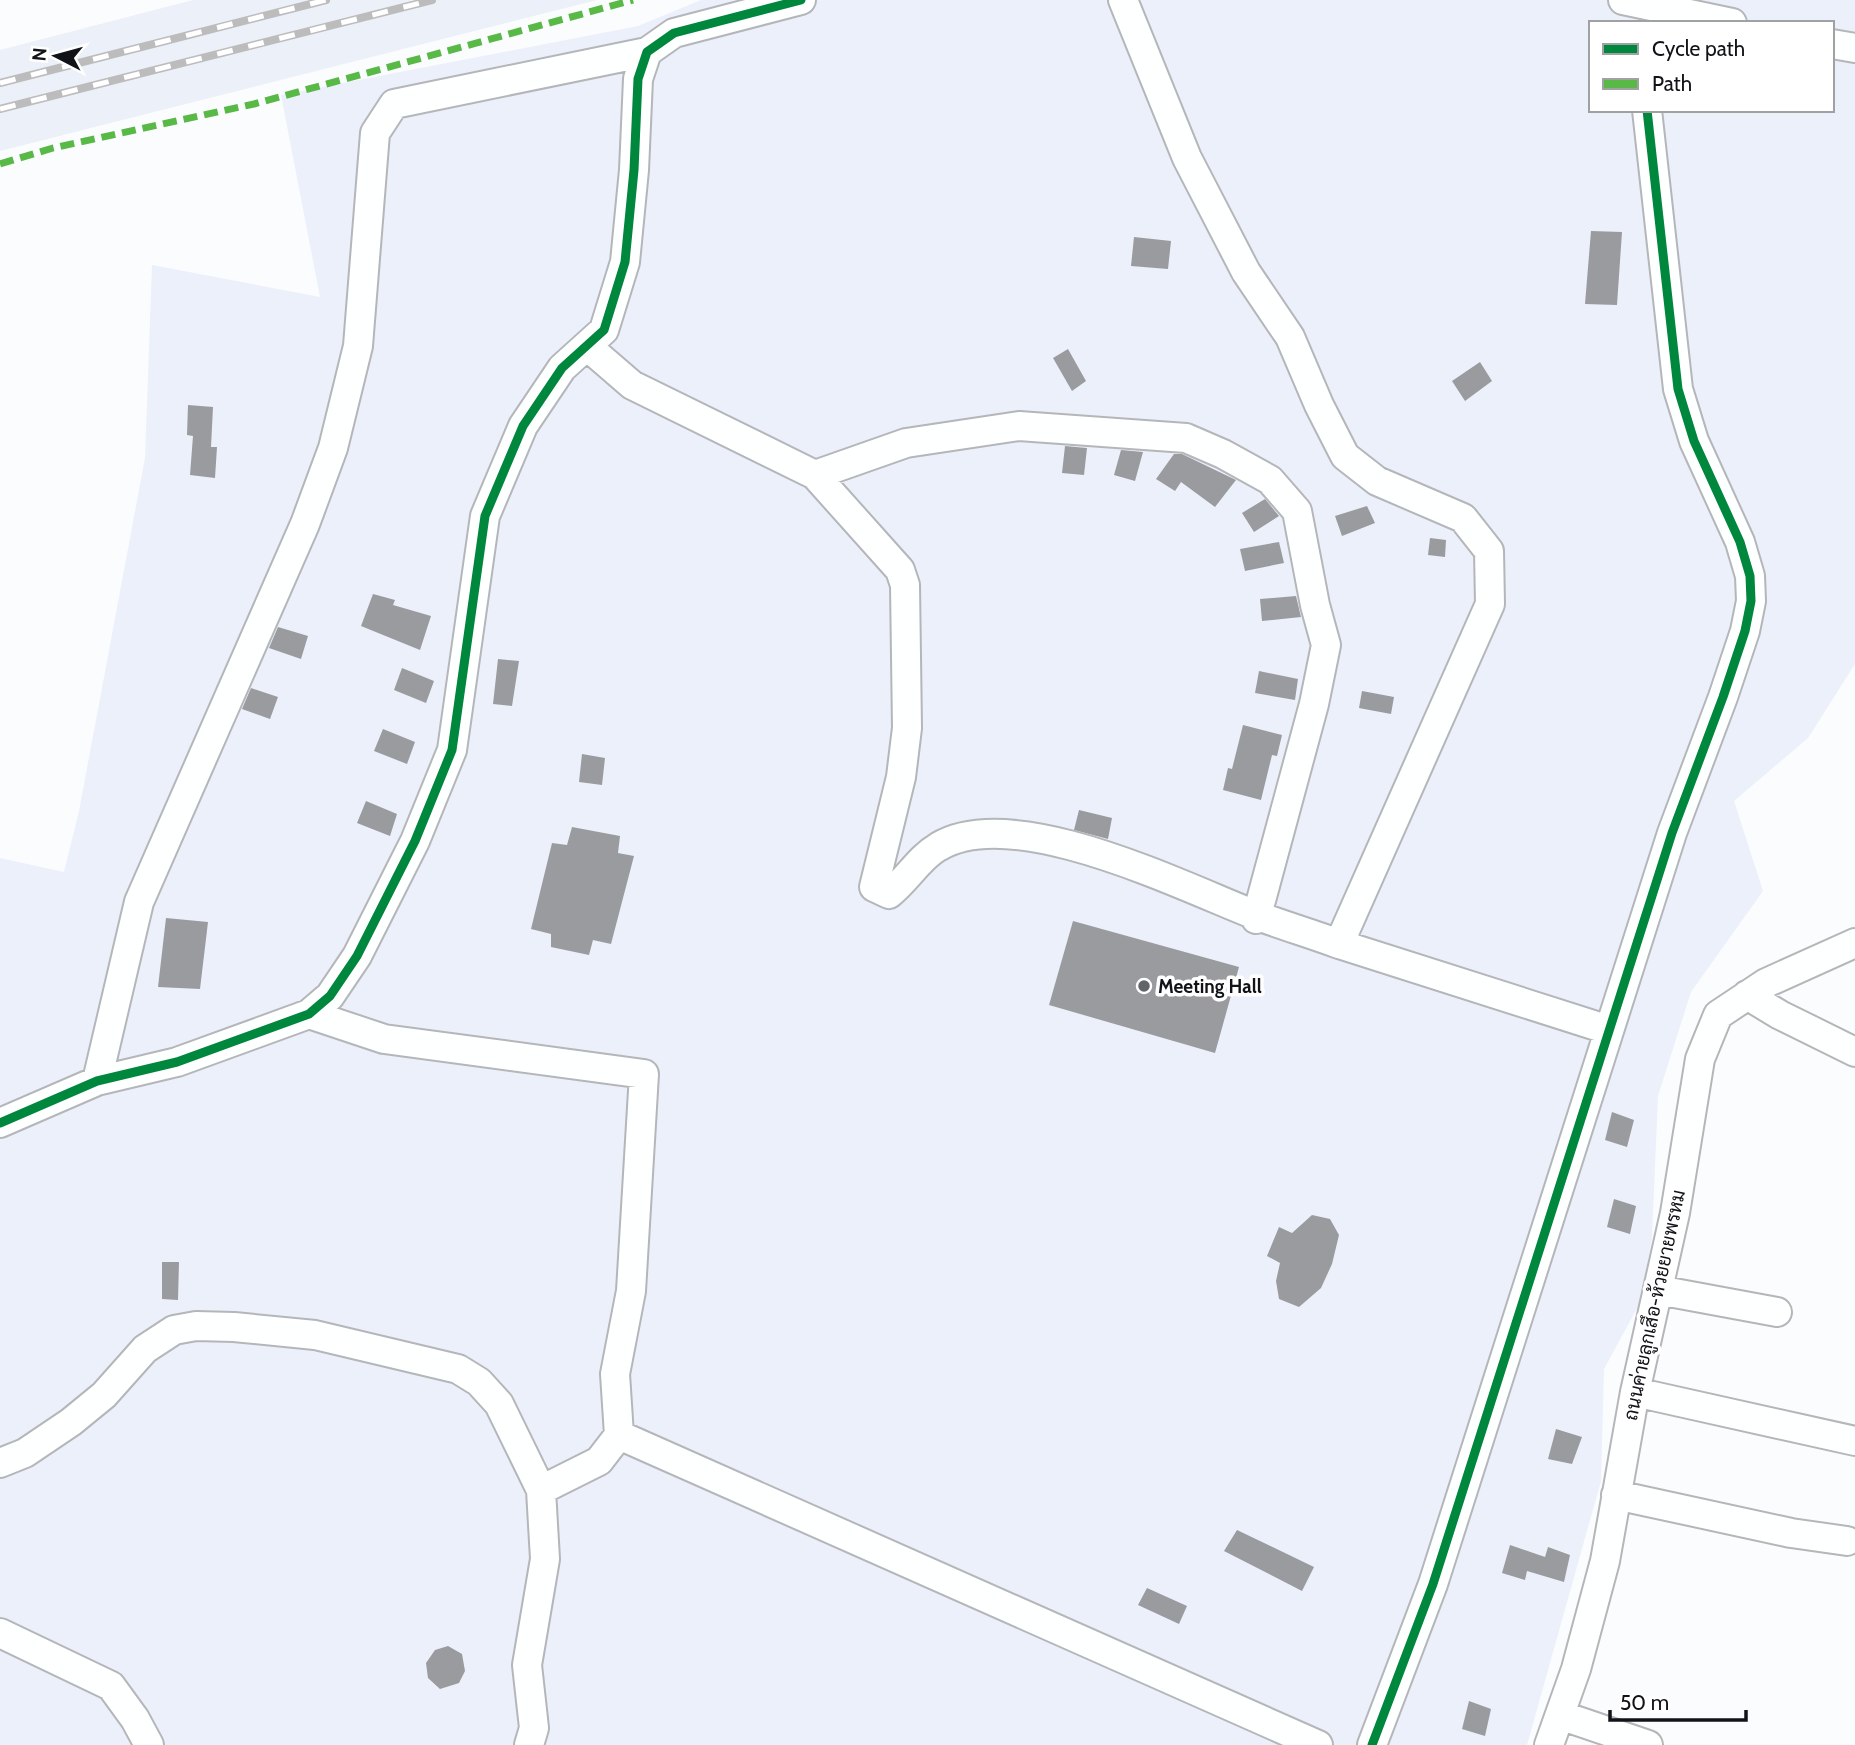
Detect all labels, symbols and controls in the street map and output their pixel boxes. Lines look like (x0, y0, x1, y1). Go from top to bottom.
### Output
north arrow (21, 21, 91, 91)
legend (1589, 21, 1834, 112)
text: Cycle path (1652, 36, 1745, 61)
text: N (27, 46, 52, 62)
text: Path (1652, 71, 1692, 96)
place label: Meeting Hall (1158, 975, 1262, 998)
marker: Meeting Hall (1136, 978, 1152, 994)
street label: ถนนค่ายลูกเสึอ-ห้วยยายพรหม (1619, 1188, 1692, 1423)
scale bar (1610, 1678, 1746, 1722)
text: 50 m (1620, 1690, 1669, 1715)

